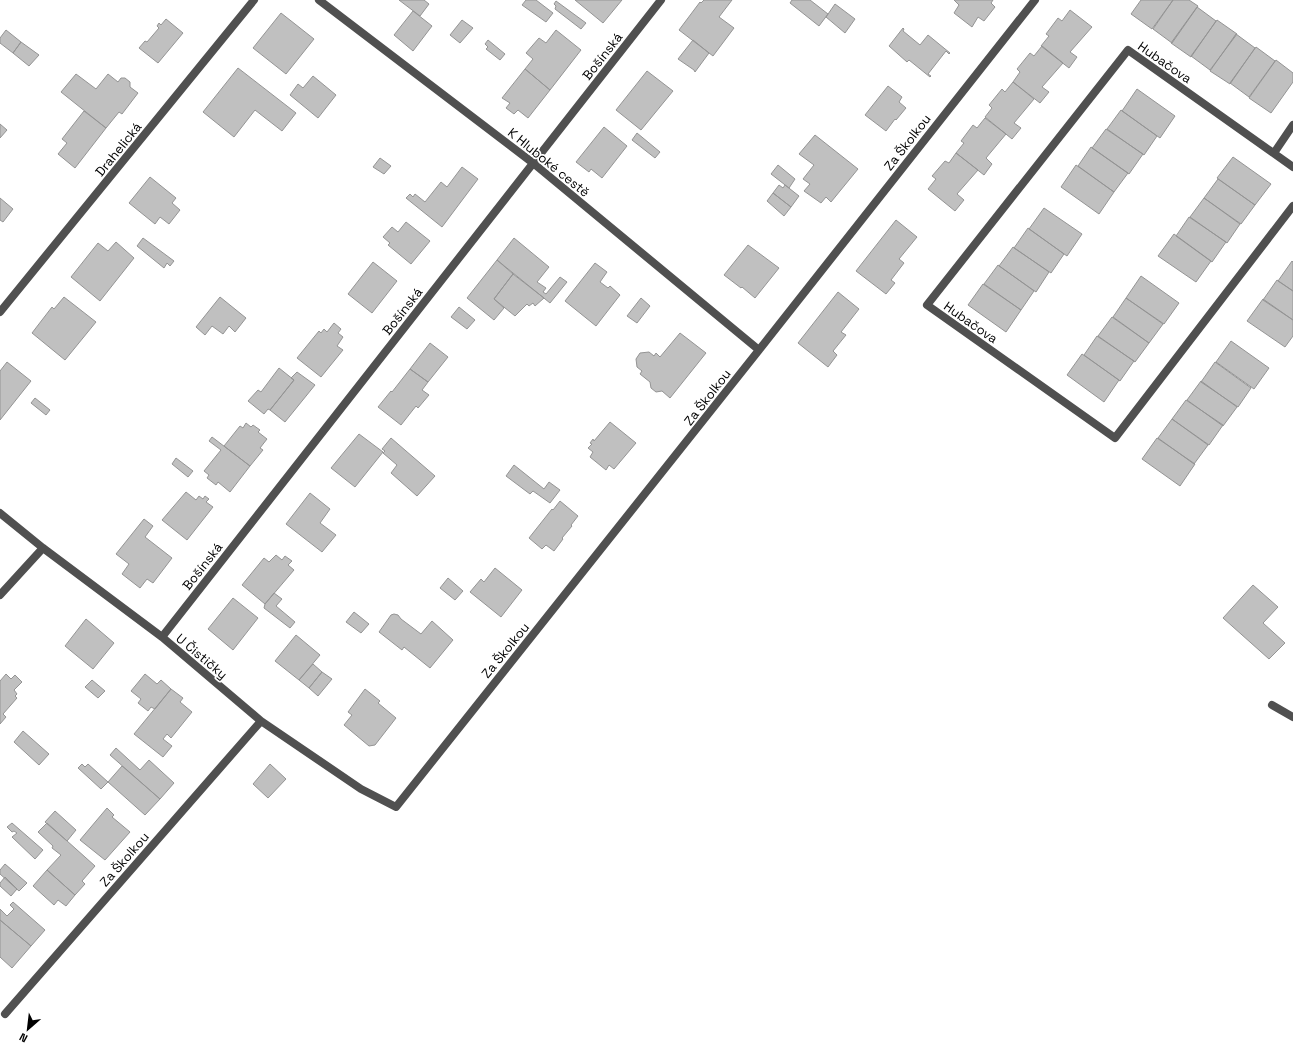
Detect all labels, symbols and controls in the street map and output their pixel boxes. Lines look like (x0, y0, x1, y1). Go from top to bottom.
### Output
street label: Bošínská (579, 29, 627, 84)
street label: Hubačova (1134, 38, 1195, 87)
street label: Za Školkou (880, 111, 935, 174)
street label: Drahelická (91, 118, 146, 180)
street label: K Hluboké cestě (504, 124, 593, 201)
street label: Bošínská (379, 284, 427, 339)
street label: Hubačova (940, 298, 1001, 347)
street label: Za Školkou (680, 366, 735, 429)
street label: Bošínská (179, 539, 227, 594)
street label: Za Školkou (478, 619, 533, 682)
street label: U Čističky (172, 630, 231, 683)
street label: Za Školkou (96, 829, 153, 890)
north arrow (8, 1009, 48, 1049)
text: N (17, 1030, 30, 1046)

